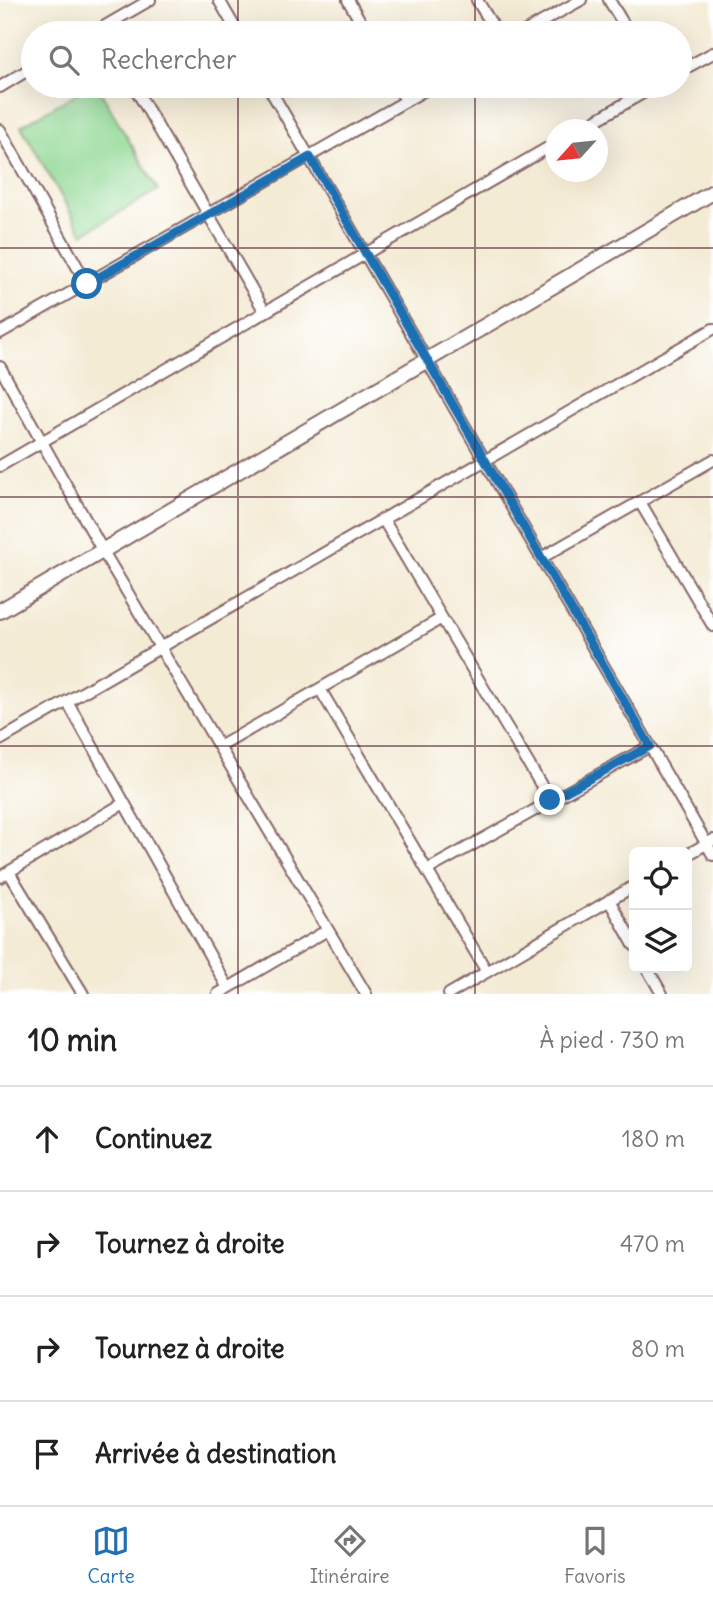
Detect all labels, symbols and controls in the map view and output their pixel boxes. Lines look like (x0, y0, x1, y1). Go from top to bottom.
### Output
search box (21, 21, 692, 98)
icon: search (45, 41, 83, 79)
text: Rechercher (101, 43, 237, 76)
north arrow (545, 119, 608, 182)
route start (71, 268, 102, 299)
route end (534, 784, 565, 815)
map controls (629, 847, 692, 973)
button: locate (629, 847, 692, 910)
button: layers (629, 910, 692, 973)
text: 10 min (28, 1021, 117, 1059)
text: À pied · 730 m (539, 1025, 685, 1054)
icon: ahead (28, 1120, 66, 1158)
text: Continuez (95, 1122, 212, 1155)
text: 180 m (622, 1124, 685, 1153)
icon: right (28, 1225, 66, 1263)
text: Tournez à droite (95, 1227, 285, 1260)
text: 470 m (620, 1229, 685, 1258)
icon: right (28, 1330, 66, 1368)
text: Tournez à droite (95, 1332, 285, 1365)
text: 80 m (631, 1334, 685, 1363)
icon: arrive (28, 1435, 66, 1473)
text: Arrivée à destination (95, 1437, 336, 1470)
tab: Carte (87, 1522, 135, 1588)
tab: Itinéraire (310, 1522, 389, 1588)
tab: Favoris (564, 1522, 626, 1588)

